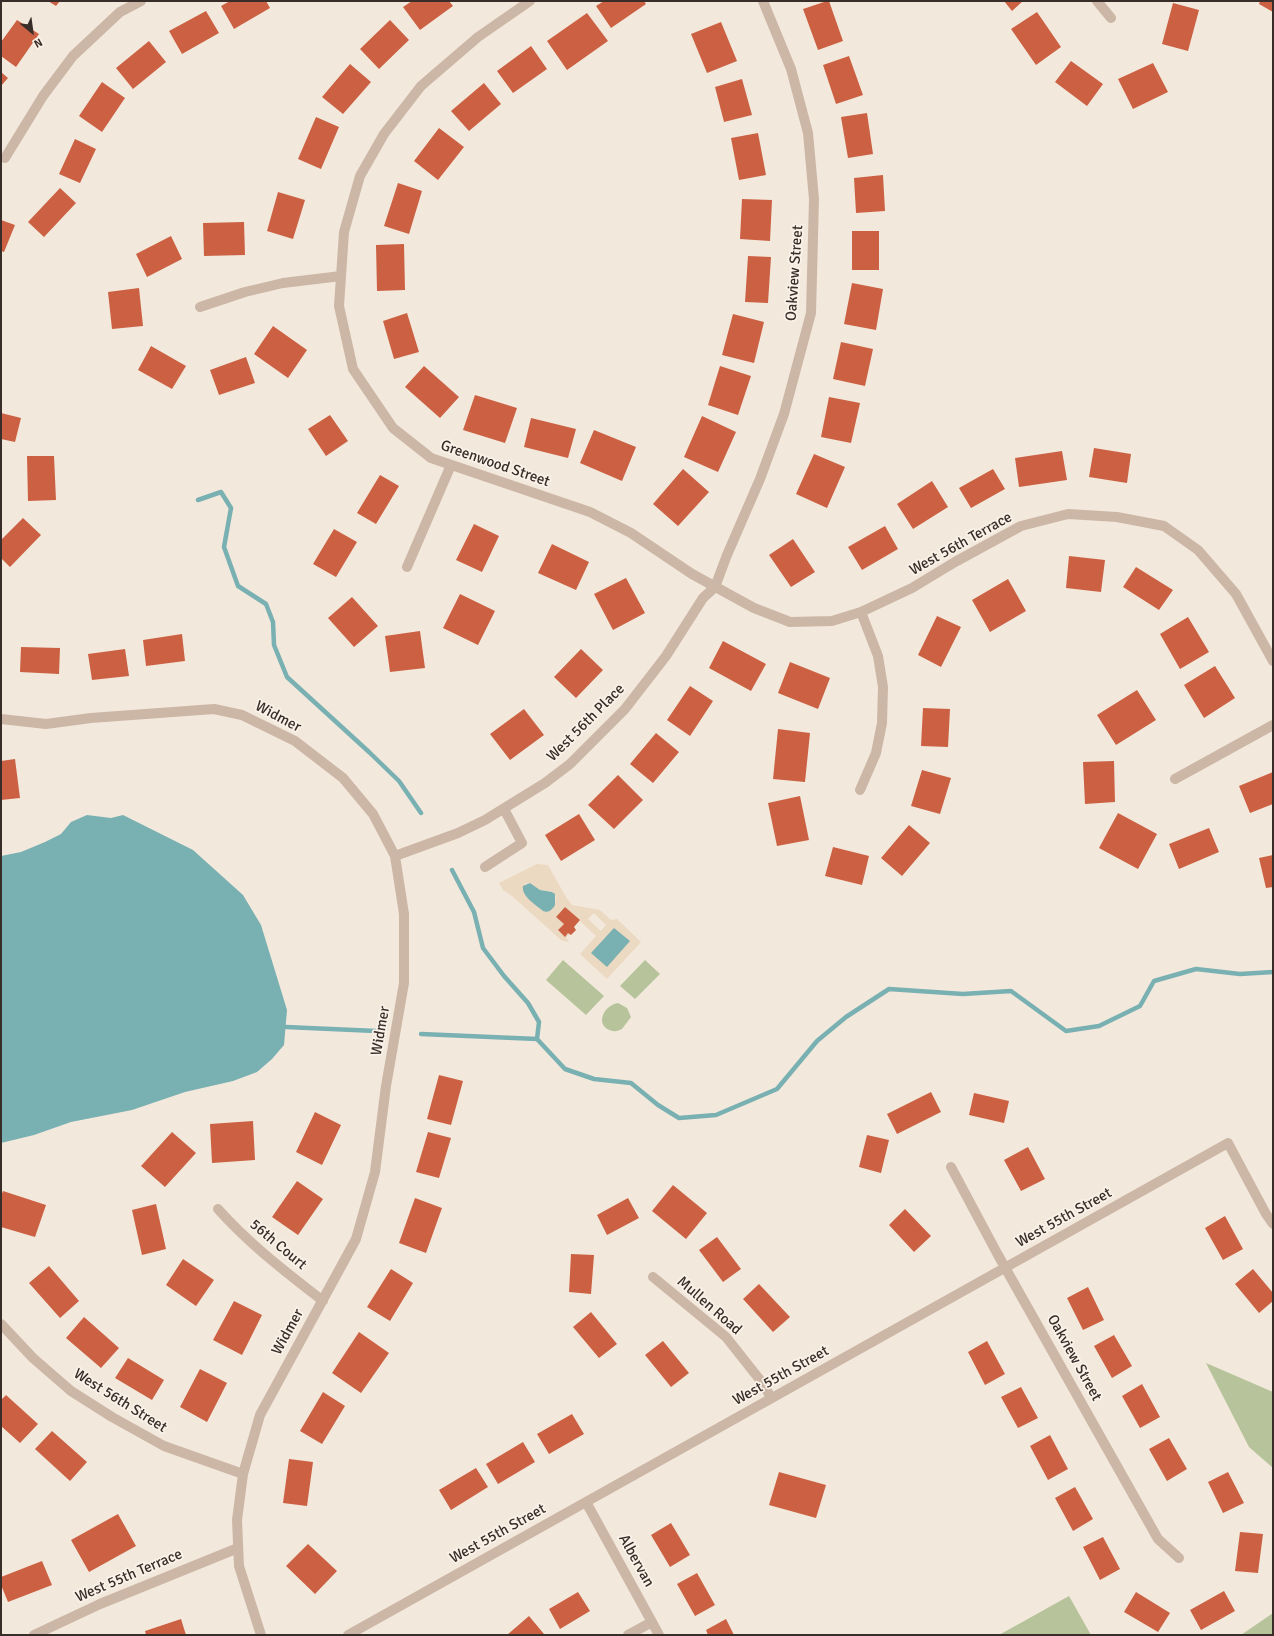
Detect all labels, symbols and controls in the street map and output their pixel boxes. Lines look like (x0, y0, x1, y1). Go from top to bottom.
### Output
north arrow (12, 12, 52, 52)
text: N (32, 35, 45, 50)
street label: Oakview Street (783, 224, 807, 322)
street label: Greenwood Street (438, 437, 552, 491)
street label: West 56th Terrace (907, 508, 1015, 580)
street label: West 56th Place (543, 680, 629, 766)
street label: Widmer (252, 697, 304, 737)
street label: Widmer (368, 1005, 394, 1057)
street label: West 55th Street (1013, 1184, 1115, 1252)
street label: 56th Court (246, 1216, 310, 1274)
street label: Mullen Road (673, 1273, 745, 1339)
street label: Widmer (268, 1306, 308, 1358)
street label: Oakview Street (1043, 1312, 1105, 1404)
street label: West 55th Street (730, 1342, 832, 1410)
street label: West 56th Street (70, 1365, 170, 1437)
street label: West 55th Street (447, 1500, 549, 1568)
street label: Albervan (614, 1532, 658, 1590)
street label: West 55th Terrace (73, 1545, 185, 1607)

